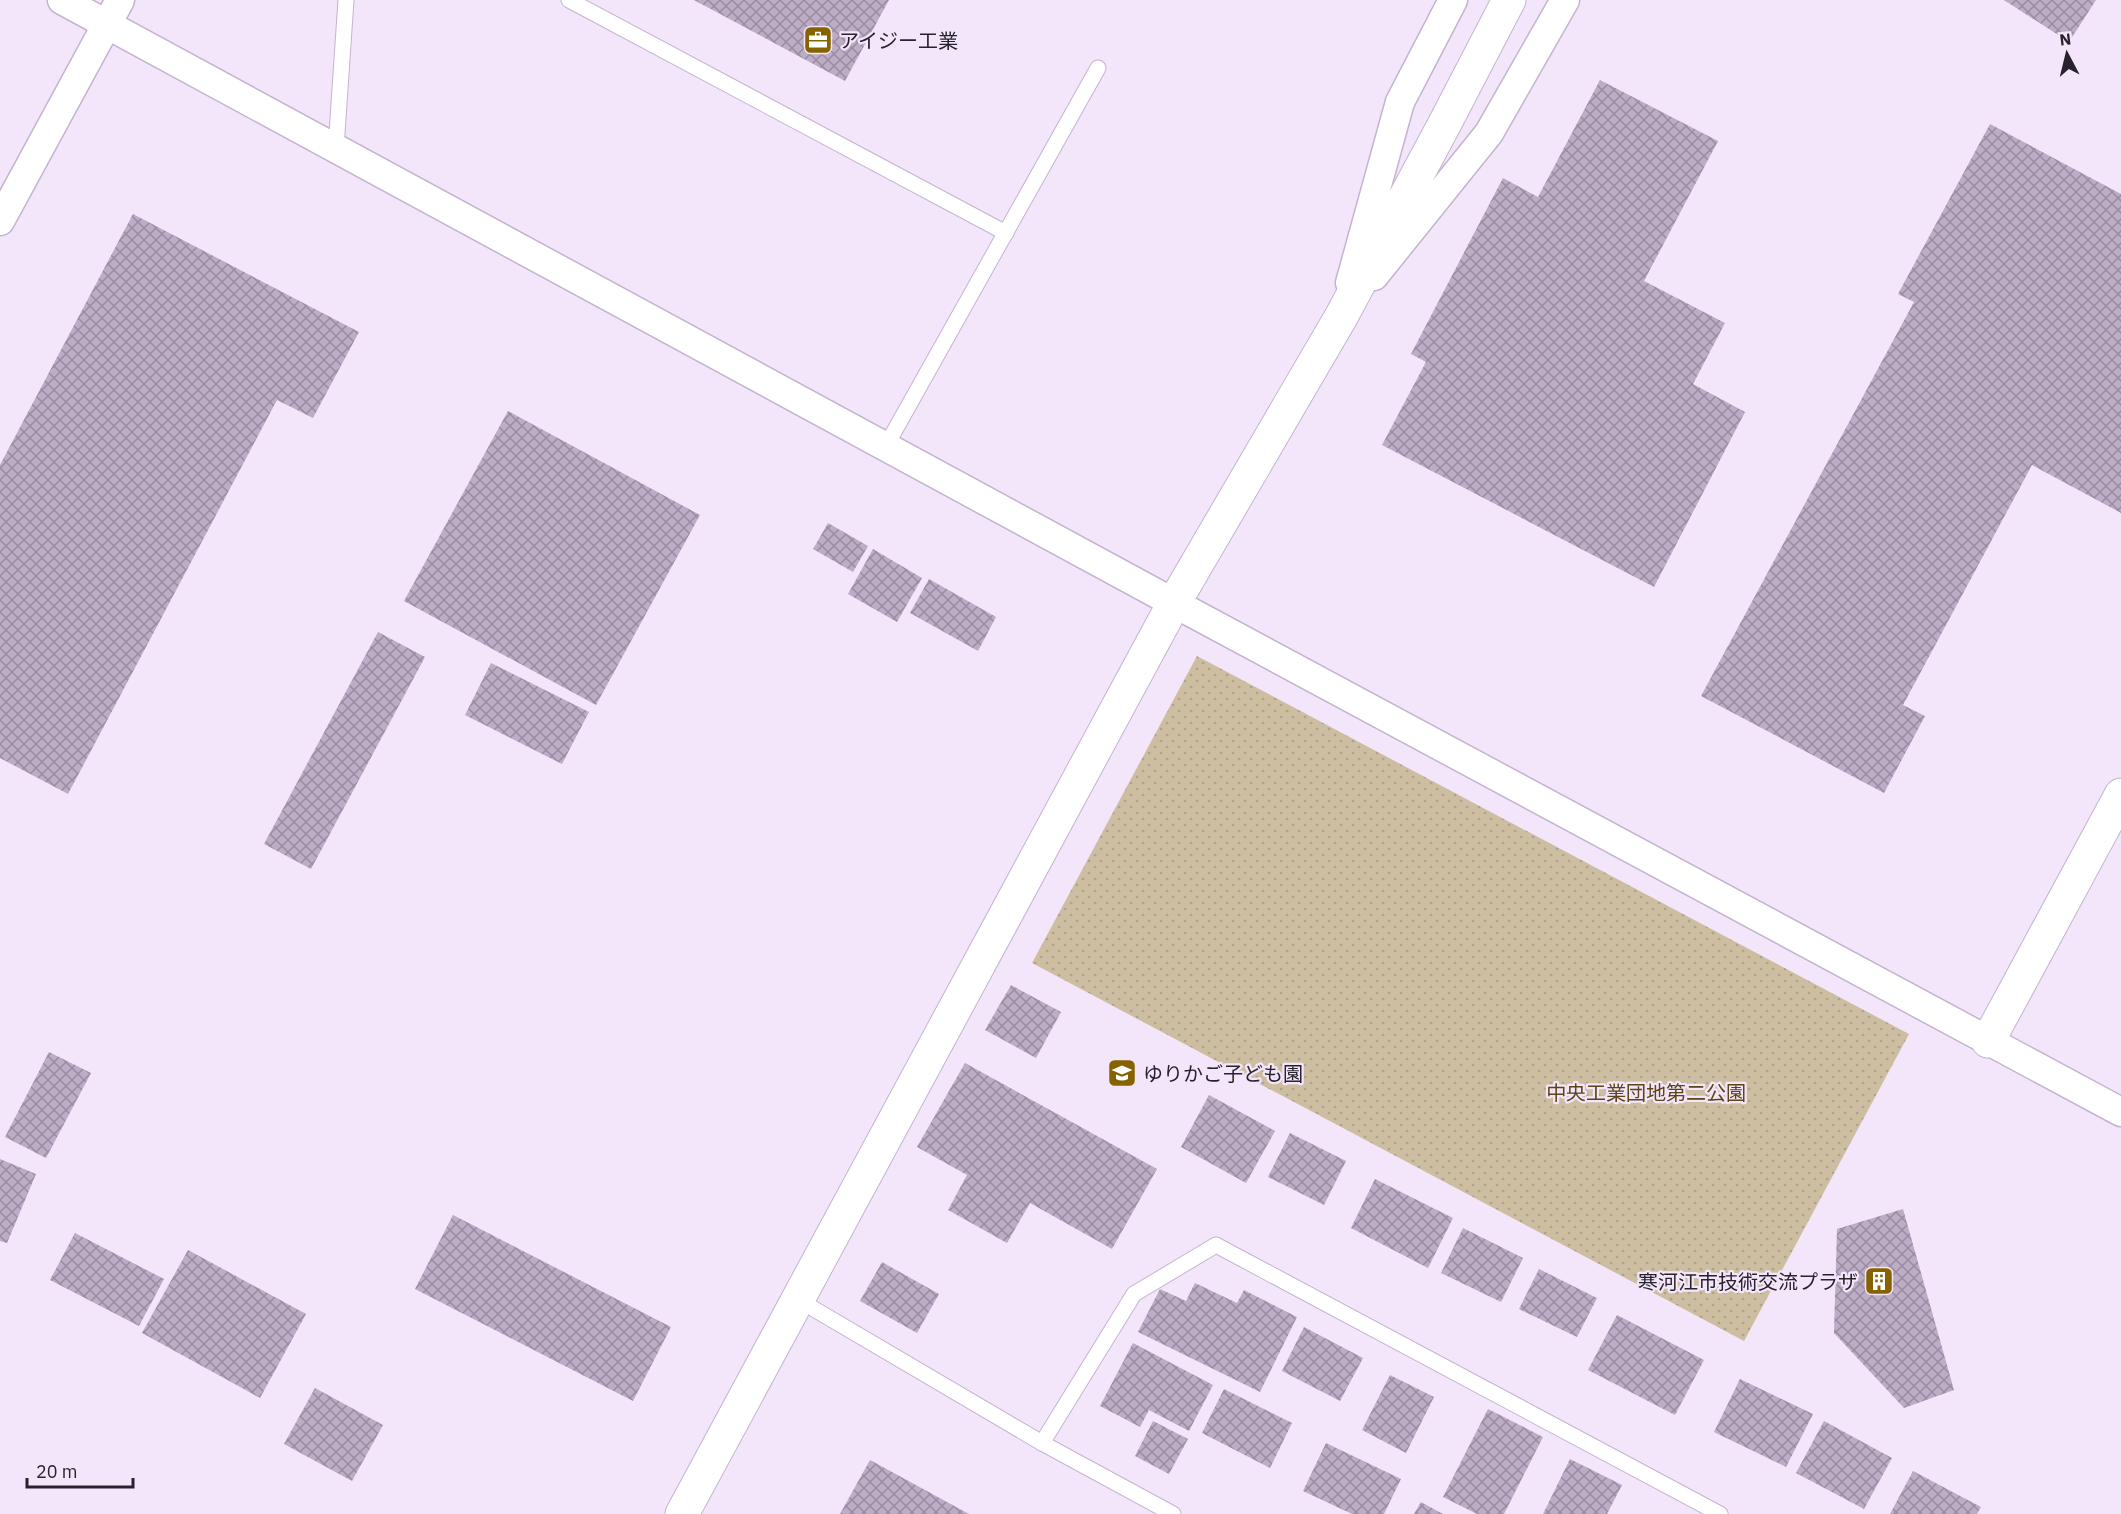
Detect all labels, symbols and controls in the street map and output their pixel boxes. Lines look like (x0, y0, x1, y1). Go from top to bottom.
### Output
office icon: アイジー工業 (802, 24, 834, 56)
north arrow (2037, 24, 2097, 84)
place label: アイジー工業 (839, 27, 958, 54)
text: N (2058, 28, 2072, 50)
school or university icon: ゆりかご子ども園 (1106, 1057, 1138, 1089)
place label: ゆりかご子ども園 (1143, 1060, 1303, 1087)
park label: 中央工業団地第二公園 (1546, 1079, 1746, 1106)
building icon: 寒河江市技術交流プラザ (1863, 1265, 1895, 1297)
place label: 寒河江市技術交流プラザ (1638, 1268, 1858, 1295)
scale bar (27, 1451, 134, 1489)
text: 20 m (36, 1460, 78, 1483)

